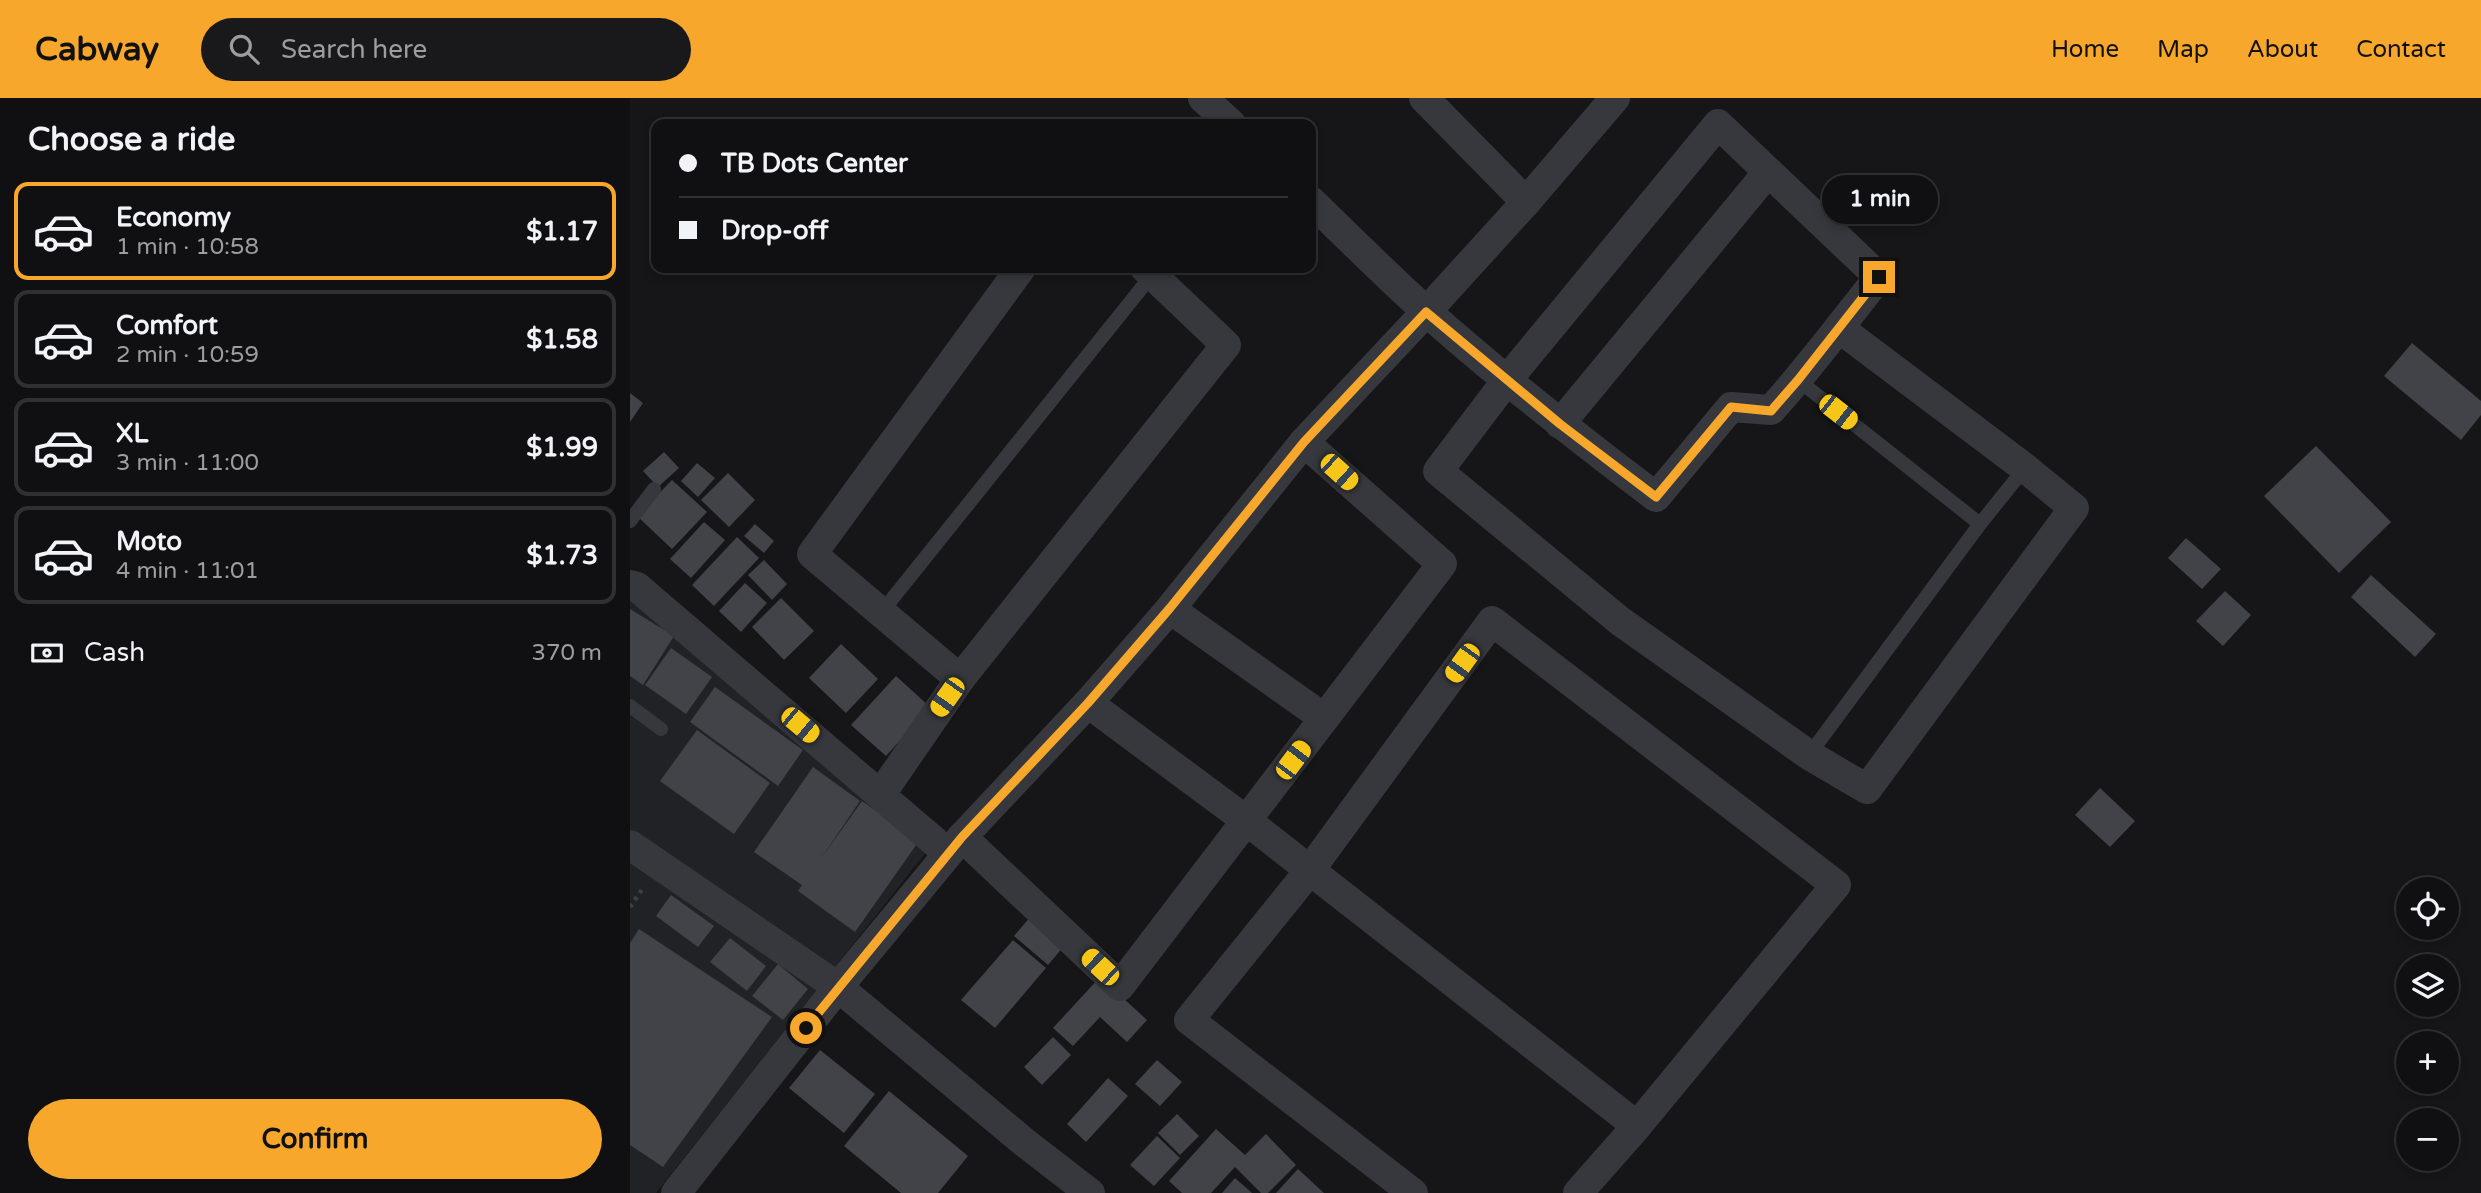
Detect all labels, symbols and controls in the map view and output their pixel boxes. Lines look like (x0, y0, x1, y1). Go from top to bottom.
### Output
search box (201, 18, 691, 81)
text: Cabway (35, 30, 159, 69)
icon: search (225, 30, 263, 68)
text: Search here (281, 34, 427, 65)
text: Home (2051, 35, 2119, 64)
text: Map (2157, 35, 2209, 64)
text: About (2247, 35, 2318, 64)
text: Contact (2356, 35, 2446, 64)
text: Choose a ride (28, 121, 235, 159)
text: TB Dots Center (721, 148, 908, 179)
callout: 1 min (1821, 176, 1937, 225)
text: 1 min (1849, 185, 1911, 213)
icon: car (32, 200, 95, 263)
text: Economy (116, 202, 231, 233)
text: Drop-off (721, 215, 828, 246)
text: $1.17 (526, 216, 598, 247)
text: 1 min · 10:58 (116, 233, 259, 261)
route end (1863, 261, 1895, 293)
icon: car (32, 308, 95, 371)
text: Comfort (116, 310, 218, 341)
text: $1.58 (526, 324, 598, 355)
text: 2 min · 10:59 (116, 341, 259, 369)
car (1815, 391, 1862, 433)
icon: car (32, 416, 95, 479)
text: XL (116, 418, 148, 449)
text: $1.99 (526, 432, 598, 463)
text: 3 min · 11:00 (116, 449, 259, 477)
car (1317, 450, 1362, 494)
icon: car (32, 524, 95, 587)
text: Moto (116, 526, 182, 557)
text: $1.73 (526, 540, 598, 571)
text: 4 min · 11:01 (116, 557, 259, 585)
icon: cash (28, 634, 66, 672)
text: Cash (84, 637, 145, 668)
text: 370 m (532, 639, 602, 667)
car (1442, 640, 1483, 686)
car (927, 674, 968, 720)
car (778, 703, 823, 747)
car (1272, 737, 1315, 783)
map controls (2396, 877, 2459, 1171)
button: locate (2396, 877, 2459, 940)
car (1078, 945, 1123, 989)
button: layers (2396, 954, 2459, 1017)
route start (790, 1012, 822, 1044)
button: + (2396, 1031, 2459, 1094)
button: Confirm (28, 1099, 602, 1179)
button: − (2396, 1108, 2459, 1171)

